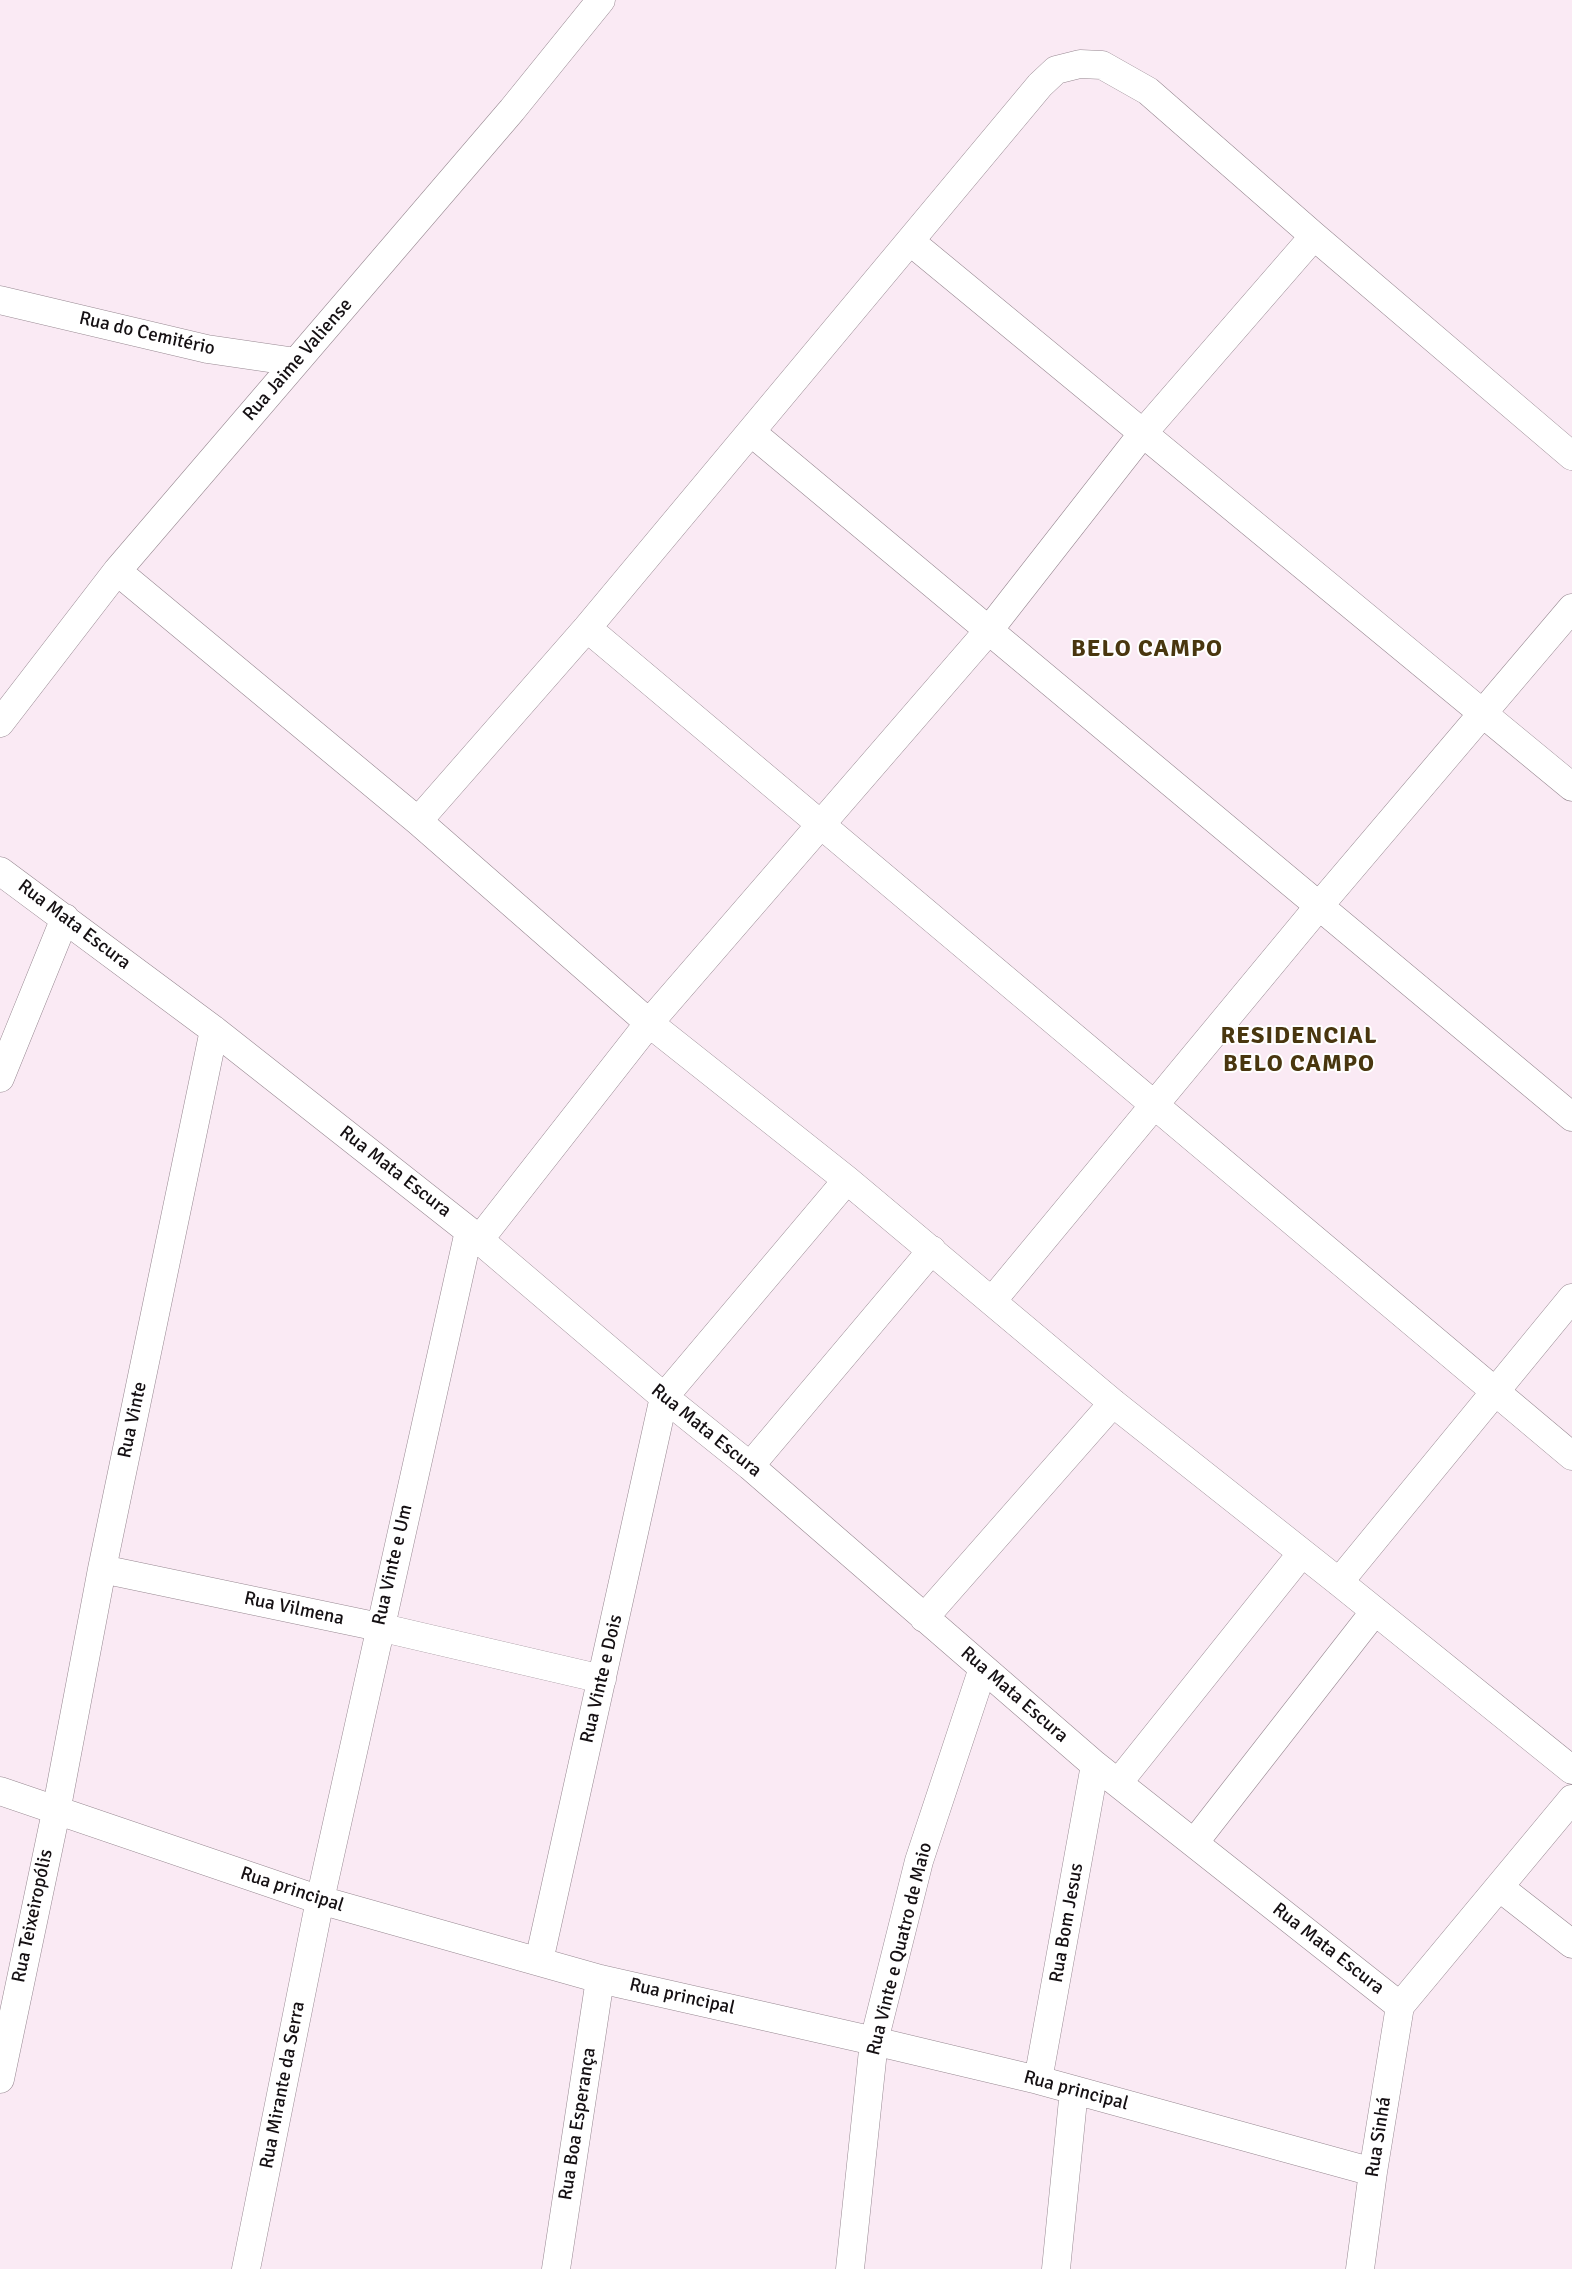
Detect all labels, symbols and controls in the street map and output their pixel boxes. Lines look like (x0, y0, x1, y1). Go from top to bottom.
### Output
street label: Rua Jaime Valiense (239, 294, 357, 426)
street label: Rua do Cemitério (77, 307, 217, 361)
district label: BELO CAMPO (1070, 636, 1224, 664)
street label: Rua Mata Escura (13, 875, 135, 975)
district label: RESIDENCIAL BELO CAMPO (1219, 1023, 1379, 1079)
street label: Rua Mata Escura (335, 1121, 455, 1223)
street label: Rua Vinte (114, 1380, 152, 1460)
street label: Rua Mata Escura (646, 1380, 766, 1482)
street label: Rua Vinte e Um (368, 1502, 418, 1628)
street label: Rua Vilmena (242, 1587, 346, 1631)
street label: Rua Vinte e Dois (576, 1613, 628, 1745)
street label: Rua Mata Escura (955, 1642, 1073, 1748)
street label: Rua Vinte e Quatro de Maio (862, 1840, 938, 2058)
street label: Rua Teixeiropólis (8, 1847, 58, 1985)
street label: Rua Bom Jesus (1045, 1861, 1089, 1985)
street label: Rua principal (237, 1863, 347, 1917)
street label: Rua Mata Escura (1268, 1898, 1388, 2000)
street label: Rua principal (627, 1974, 737, 2020)
street label: Rua Mirante da Serra (256, 1999, 310, 2171)
street label: Rua Boa Esperança (555, 2046, 601, 2202)
street label: Rua principal (1021, 2066, 1131, 2116)
street label: Rua Sinhá (1361, 2095, 1397, 2179)

